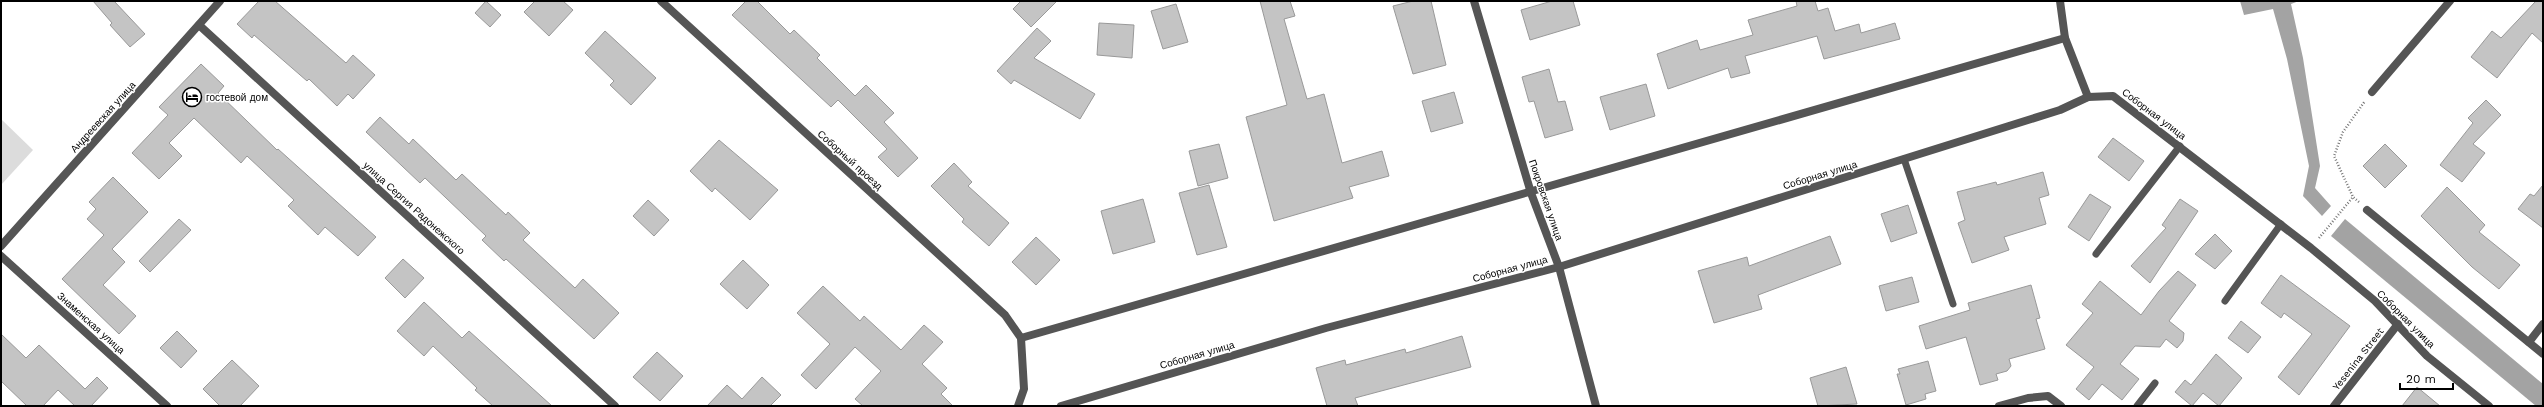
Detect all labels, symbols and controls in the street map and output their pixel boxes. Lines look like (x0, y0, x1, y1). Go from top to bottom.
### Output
street label: Андреевская улица (68, 79, 138, 155)
hotel icon: гостевой дом (181, 86, 203, 108)
street label: Соборная улица (2120, 86, 2188, 142)
place label: гостевой дом (206, 92, 268, 103)
street label: Соборный проезд (815, 128, 885, 192)
street label: Покровская улица (1527, 158, 1565, 242)
street label: Соборная улица (1782, 158, 1859, 192)
street label: улица Сергия Радонежского (361, 160, 467, 257)
street label: Соборная улица (1471, 254, 1549, 284)
street label: Соборная улица (2375, 288, 2437, 350)
street label: Знаменская улица (55, 290, 127, 356)
street label: Yesenina Street (2330, 325, 2386, 392)
street label: Соборная улица (1158, 339, 1236, 371)
scale bar (2400, 365, 2453, 391)
text: 20 m (2406, 372, 2436, 386)

